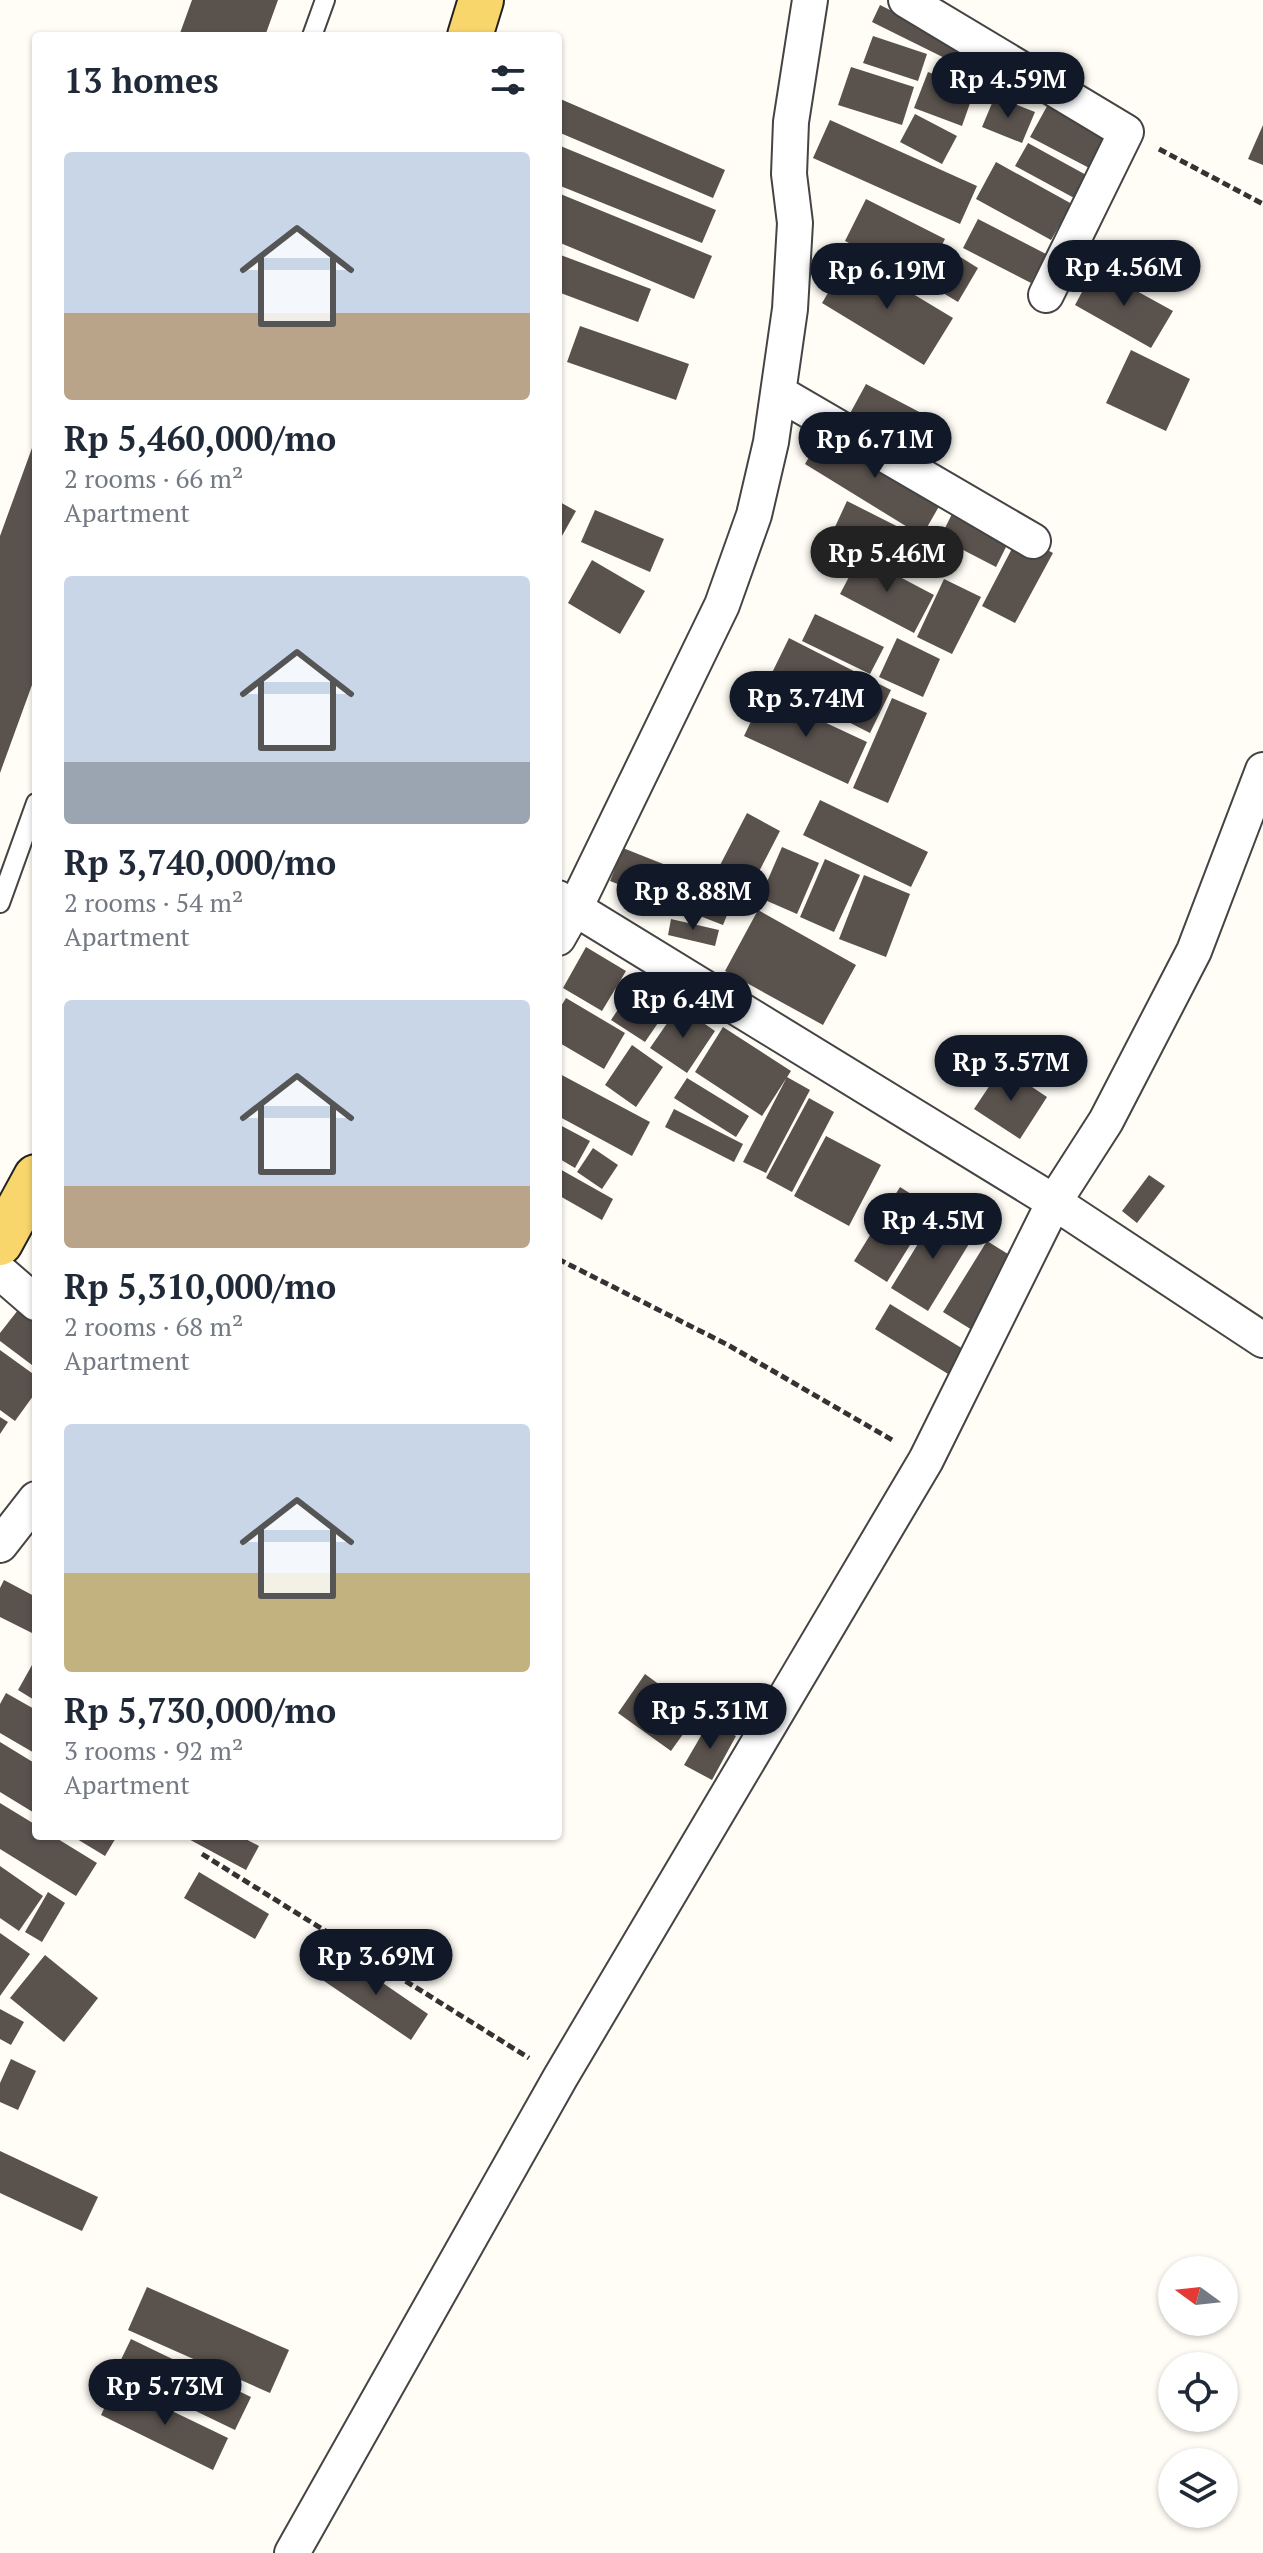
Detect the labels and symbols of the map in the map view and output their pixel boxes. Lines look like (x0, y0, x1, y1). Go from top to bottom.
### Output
pin: Rp 4.59M (925, 52, 1091, 120)
pin: Rp 4.56M (1041, 240, 1207, 308)
pin: Rp 6.19M (804, 243, 970, 311)
pin: Rp 6.71M (792, 412, 958, 480)
pin: Rp 5.46M (804, 526, 970, 594)
pin: Rp 3.74M (723, 671, 889, 739)
pin: Rp 8.88M (610, 864, 776, 932)
pin: Rp 6.4M (609, 972, 757, 1040)
pin: Rp 3.57M (928, 1035, 1094, 1103)
pin: Rp 4.5M (859, 1193, 1007, 1261)
pin: Rp 5.31M (627, 1683, 793, 1751)
pin: Rp 3.69M (293, 1929, 459, 1997)
north arrow (1158, 2256, 1238, 2336)
pin: Rp 5.73M (82, 2359, 248, 2427)

